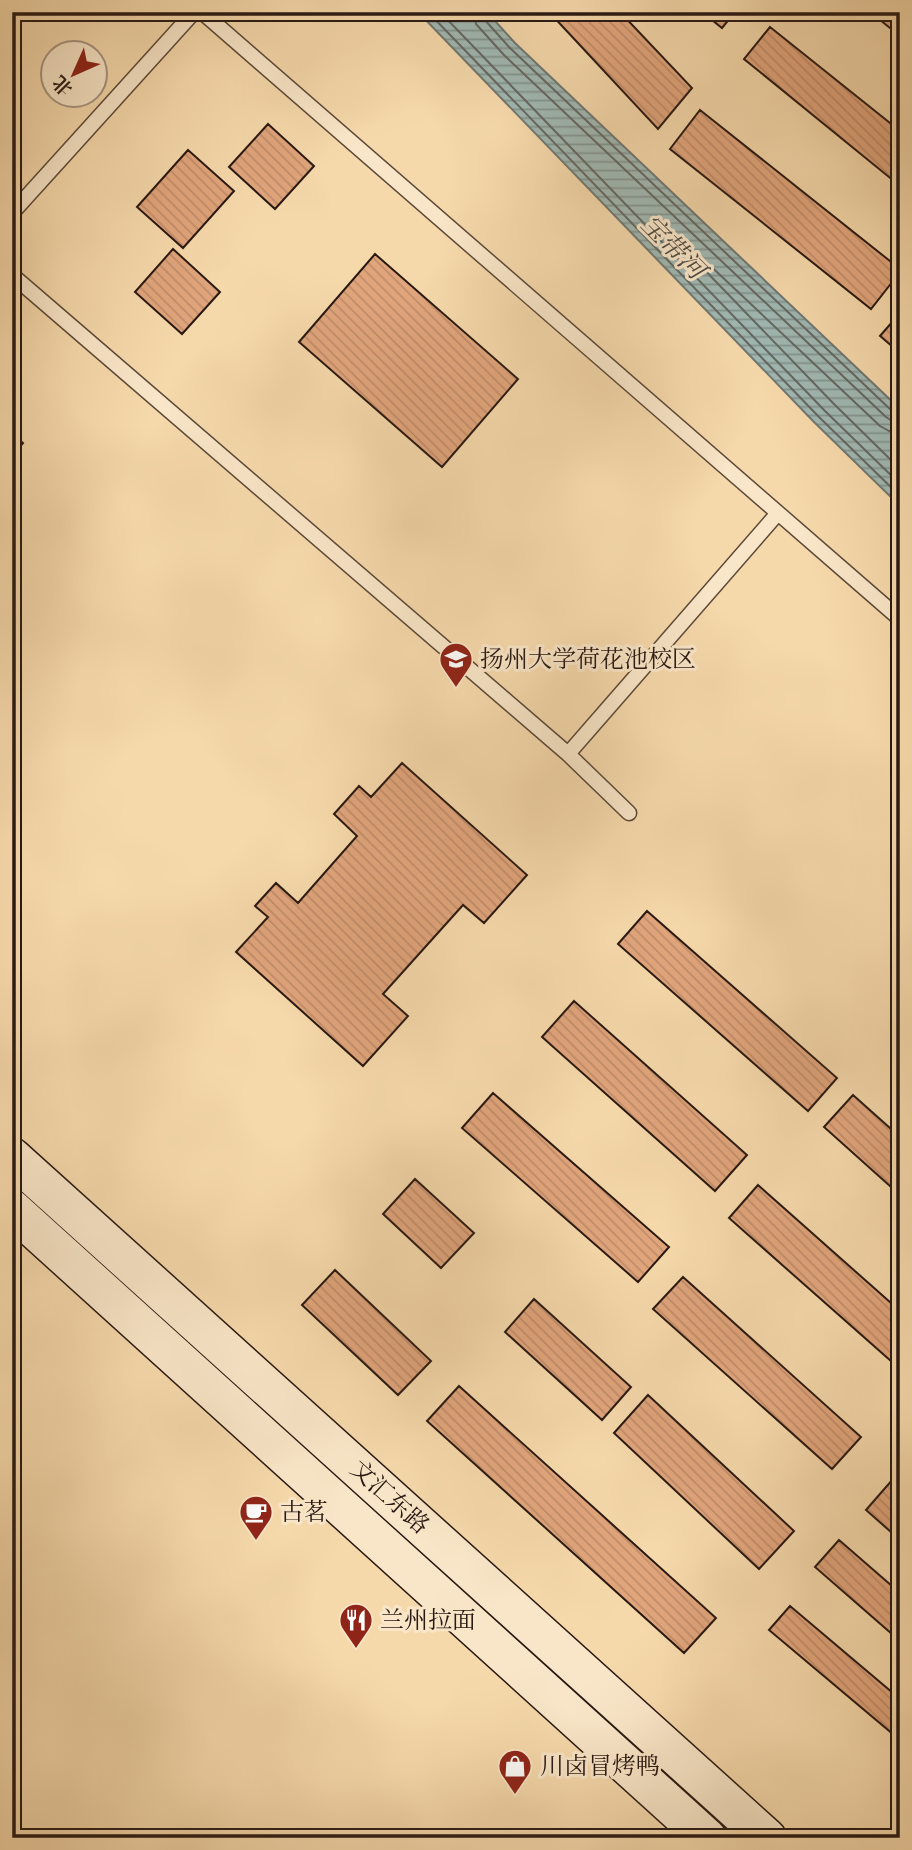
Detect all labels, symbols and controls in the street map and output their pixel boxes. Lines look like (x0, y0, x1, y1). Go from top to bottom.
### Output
north arrow (38, 38, 108, 108)
text: 北 (47, 69, 79, 101)
water label: 宝带河 (633, 207, 716, 290)
school or university icon: 扬州大学荷花池校区 (437, 640, 475, 689)
place label: 扬州大学荷花池校区 (480, 643, 696, 675)
street label: 文汇东路 (344, 1453, 436, 1541)
cafe icon: 古茗 (237, 1493, 275, 1542)
place label: 古茗 (280, 1496, 328, 1528)
restaurant icon: 兰州拉面 (337, 1601, 375, 1650)
place label: 兰州拉面 (380, 1604, 476, 1636)
shop icon: 川卤冒烤鸭 (496, 1747, 534, 1796)
place label: 川卤冒烤鸭 (540, 1750, 660, 1782)

